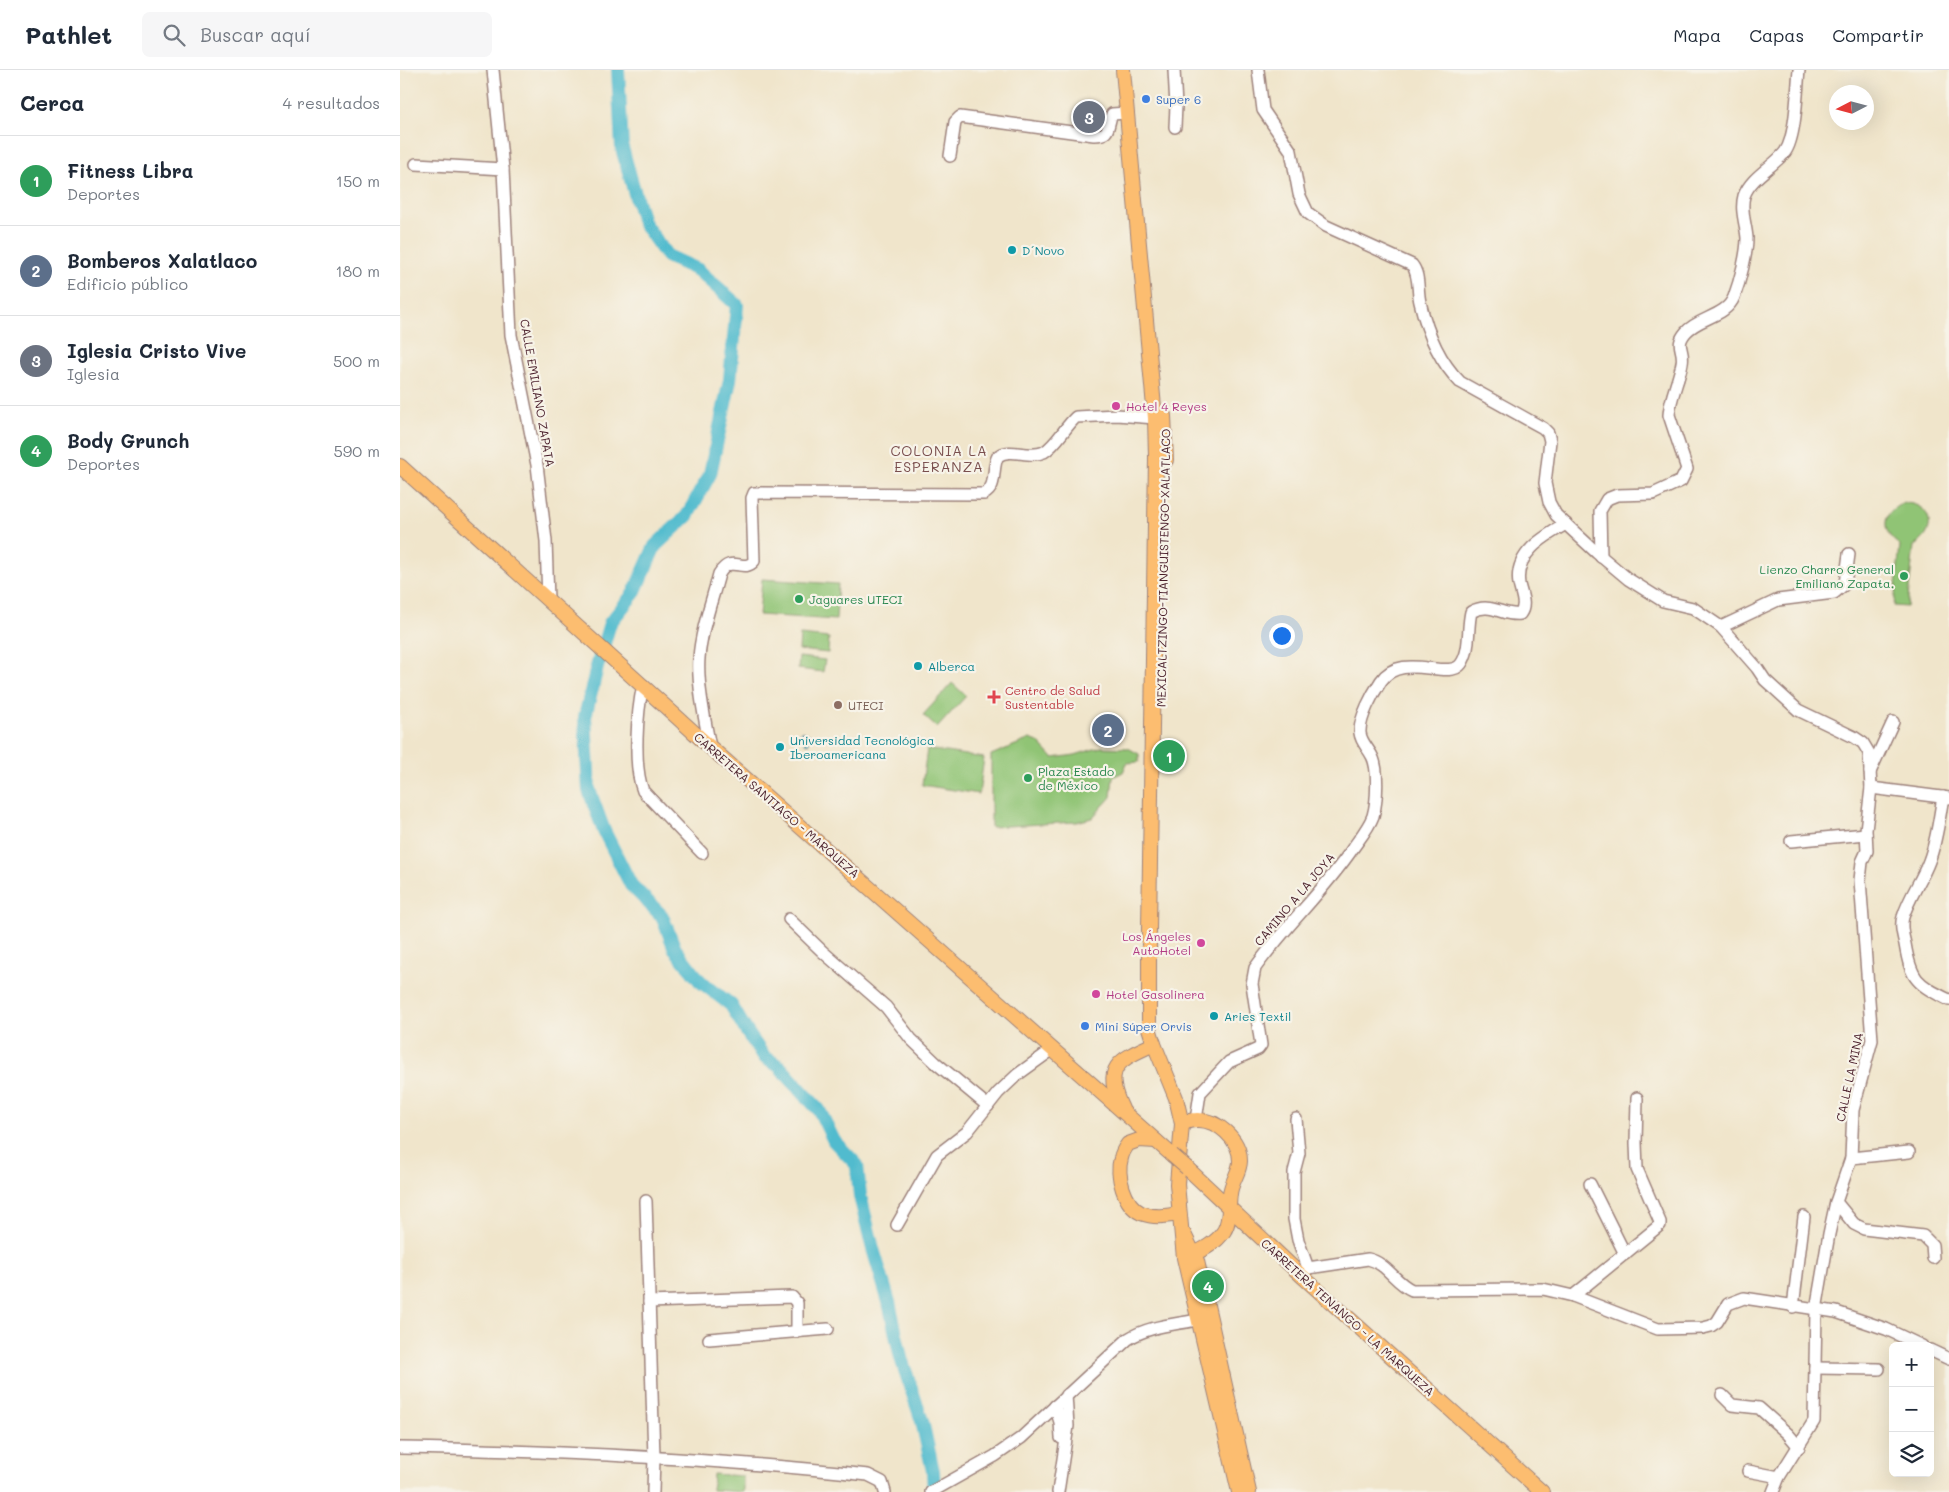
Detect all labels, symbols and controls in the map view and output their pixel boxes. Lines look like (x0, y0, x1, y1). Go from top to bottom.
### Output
search box (142, 12, 492, 57)
text: Pathlet (25, 19, 112, 50)
icon: search (160, 21, 188, 49)
text: Buscar aquí (200, 22, 311, 47)
text: Mapa (1673, 23, 1721, 47)
text: Capas (1749, 23, 1804, 47)
text: Compartir (1832, 23, 1924, 47)
north arrow (1829, 85, 1874, 130)
text: Cerca (20, 89, 85, 116)
place label: Super 6 (1156, 91, 1201, 107)
text: 4 resultados (283, 92, 380, 113)
marker: Super 6 (1140, 93, 1152, 105)
pin: 3 (1073, 98, 1105, 136)
text: Fitness Libra (67, 158, 193, 183)
text: 1 (32, 170, 40, 191)
text: 150 m (336, 170, 380, 191)
text: Deportes (67, 183, 140, 204)
place label: D´Novo (1022, 242, 1064, 258)
marker: D´Novo (1006, 244, 1018, 256)
text: Bomberos Xalatlaco (67, 248, 257, 273)
text: 2 (32, 260, 40, 281)
text: 180 m (335, 260, 380, 281)
text: Edificio público (67, 273, 188, 294)
street label: CALLE EMILIANO ZAPATA (517, 318, 559, 468)
text: Iglesia Cristo Vive (67, 338, 246, 363)
text: 3 (31, 350, 41, 371)
text: 500 m (333, 350, 380, 371)
text: Iglesia (67, 363, 120, 384)
place label: Hotel 4 Reyes (1126, 398, 1207, 414)
marker: Hotel 4 Reyes (1110, 400, 1122, 412)
text: Body Grunch (67, 428, 189, 453)
street label: MEXICALTZINGO-TIANGUISTENGO-XALATLACO (1153, 429, 1173, 707)
text: 4 (31, 440, 41, 461)
text: 590 m (333, 440, 380, 461)
district label: COLONIA LA ESPERANZA (890, 441, 988, 476)
text: Deportes (67, 453, 140, 474)
place label: Lienzo Charro General Emiliano Zapata. (1760, 561, 1894, 591)
marker: Lienzo Charro General Emiliano Zapata. (1898, 570, 1910, 582)
place label: Jaguares UTECI (809, 591, 903, 607)
marker: Jaguares UTECI (793, 593, 805, 605)
your location (1269, 623, 1295, 649)
place label: Alberca (928, 658, 975, 674)
marker: Alberca (912, 660, 924, 672)
place label: Centro de Salud Sustentable (1005, 682, 1101, 712)
marker: Centro de Salud Sustentable (987, 690, 1001, 704)
place label: UTECI (848, 697, 883, 713)
marker: UTECI (832, 699, 844, 711)
pin: 2 (1092, 711, 1124, 749)
street label: CARRETERA SANTIAGO - MARQUEZA (691, 729, 863, 881)
place label: Universidad Tecnológica Iberoamericana (790, 732, 934, 762)
pin: 1 (1153, 737, 1185, 775)
marker: Universidad Tecnológica Iberoamericana (774, 741, 786, 753)
place label: Plaza Estado de México (1038, 763, 1114, 793)
marker: Plaza Estado de México (1022, 772, 1034, 784)
street label: CAMINO A LA JOYA (1250, 849, 1338, 949)
place label: Los Ángeles AutoHotel (1122, 928, 1191, 958)
marker: Los Ángeles AutoHotel (1195, 937, 1207, 949)
place label: Hotel Gasolinera (1106, 986, 1205, 1002)
marker: Hotel Gasolinera (1090, 988, 1102, 1000)
place label: Aries Textil (1224, 1008, 1291, 1024)
marker: Aries Textil (1208, 1010, 1220, 1022)
place label: Mini Súper Orvis (1095, 1018, 1192, 1034)
marker: Mini Súper Orvis (1079, 1020, 1091, 1032)
street label: CALLE LA MINA (1832, 1031, 1866, 1123)
street label: CARRETERA TENANGO - LA MARQUEZA (1258, 1235, 1438, 1399)
pin: 4 (1192, 1267, 1224, 1305)
map controls (1889, 1342, 1934, 1477)
button: + (1889, 1342, 1934, 1387)
button: − (1889, 1387, 1934, 1432)
button: layers (1889, 1432, 1934, 1477)

